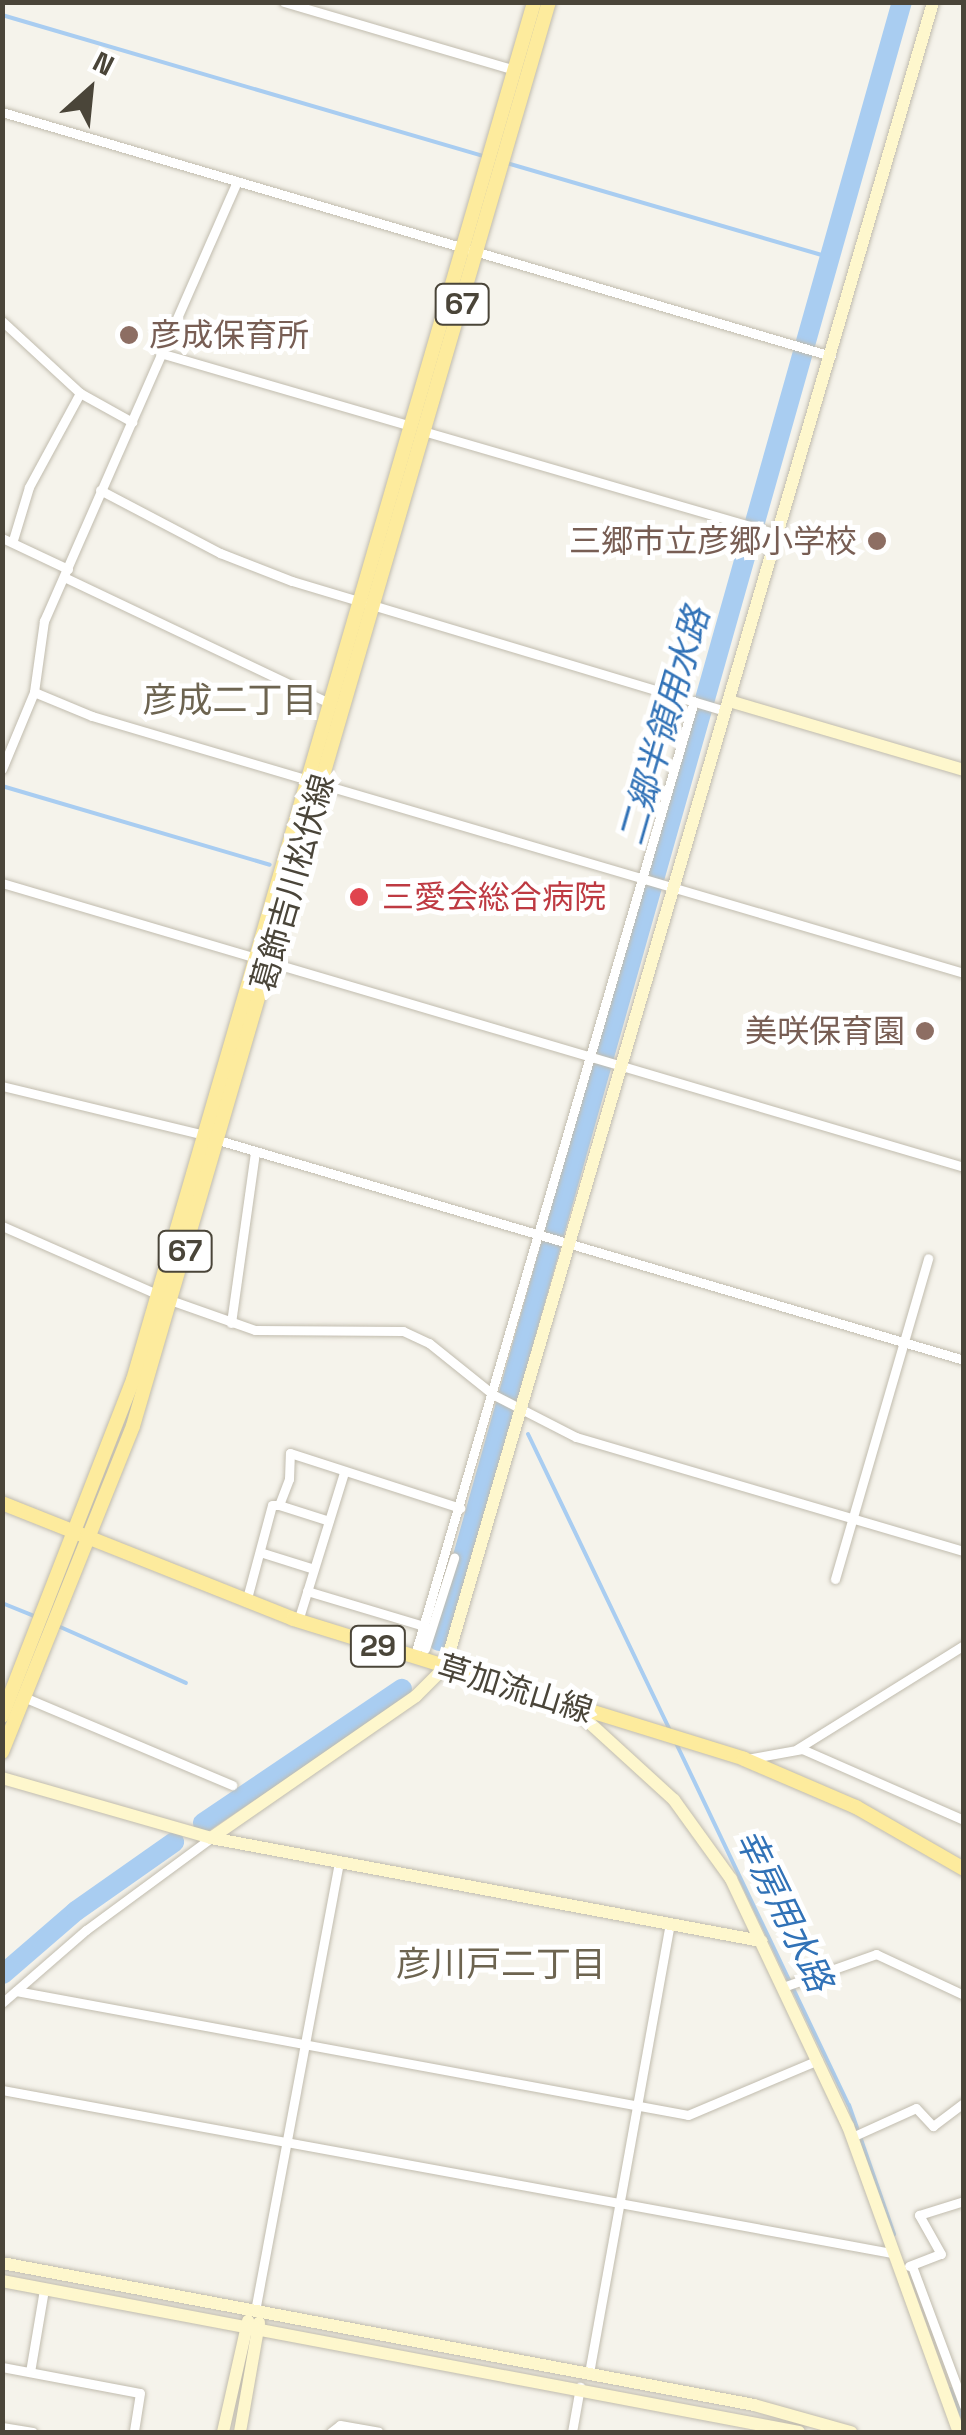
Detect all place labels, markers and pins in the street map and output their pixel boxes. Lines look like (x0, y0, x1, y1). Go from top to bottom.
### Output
place label: 彦成保育所 (149, 316, 309, 354)
marker: 彦成保育所 (118, 324, 140, 346)
place label: 三郷市立彦郷小学校 (569, 522, 857, 560)
marker: 三郷市立彦郷小学校 (866, 530, 888, 552)
place label: 三愛会総合病院 (382, 878, 606, 916)
marker: 三愛会総合病院 (346, 884, 372, 910)
place label: 美咲保育園 (745, 1012, 905, 1050)
marker: 美咲保育園 (914, 1020, 936, 1042)

